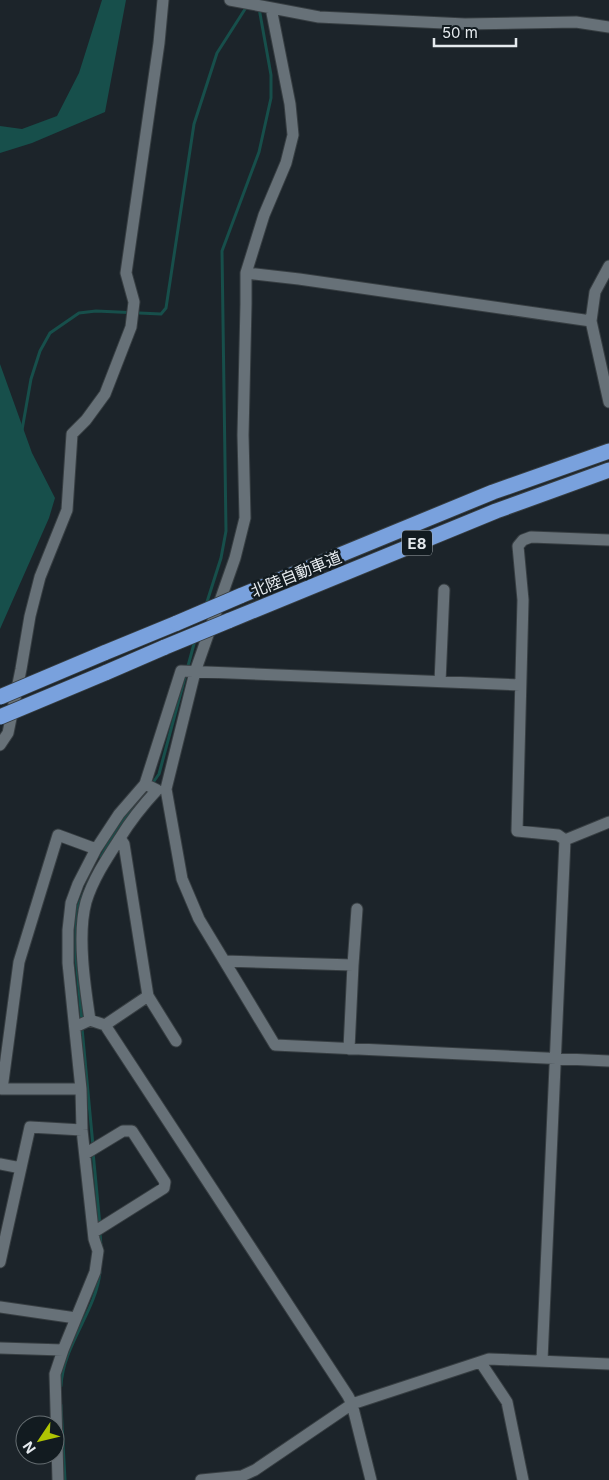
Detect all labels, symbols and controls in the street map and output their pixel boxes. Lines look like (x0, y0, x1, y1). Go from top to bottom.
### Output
scale bar (434, 15, 516, 47)
text: 50 m (442, 23, 478, 42)
road number: E8 (402, 530, 432, 556)
street label: 北陸自動車道 (248, 547, 344, 601)
north arrow (15, 1415, 65, 1465)
text: N (19, 1438, 39, 1457)

